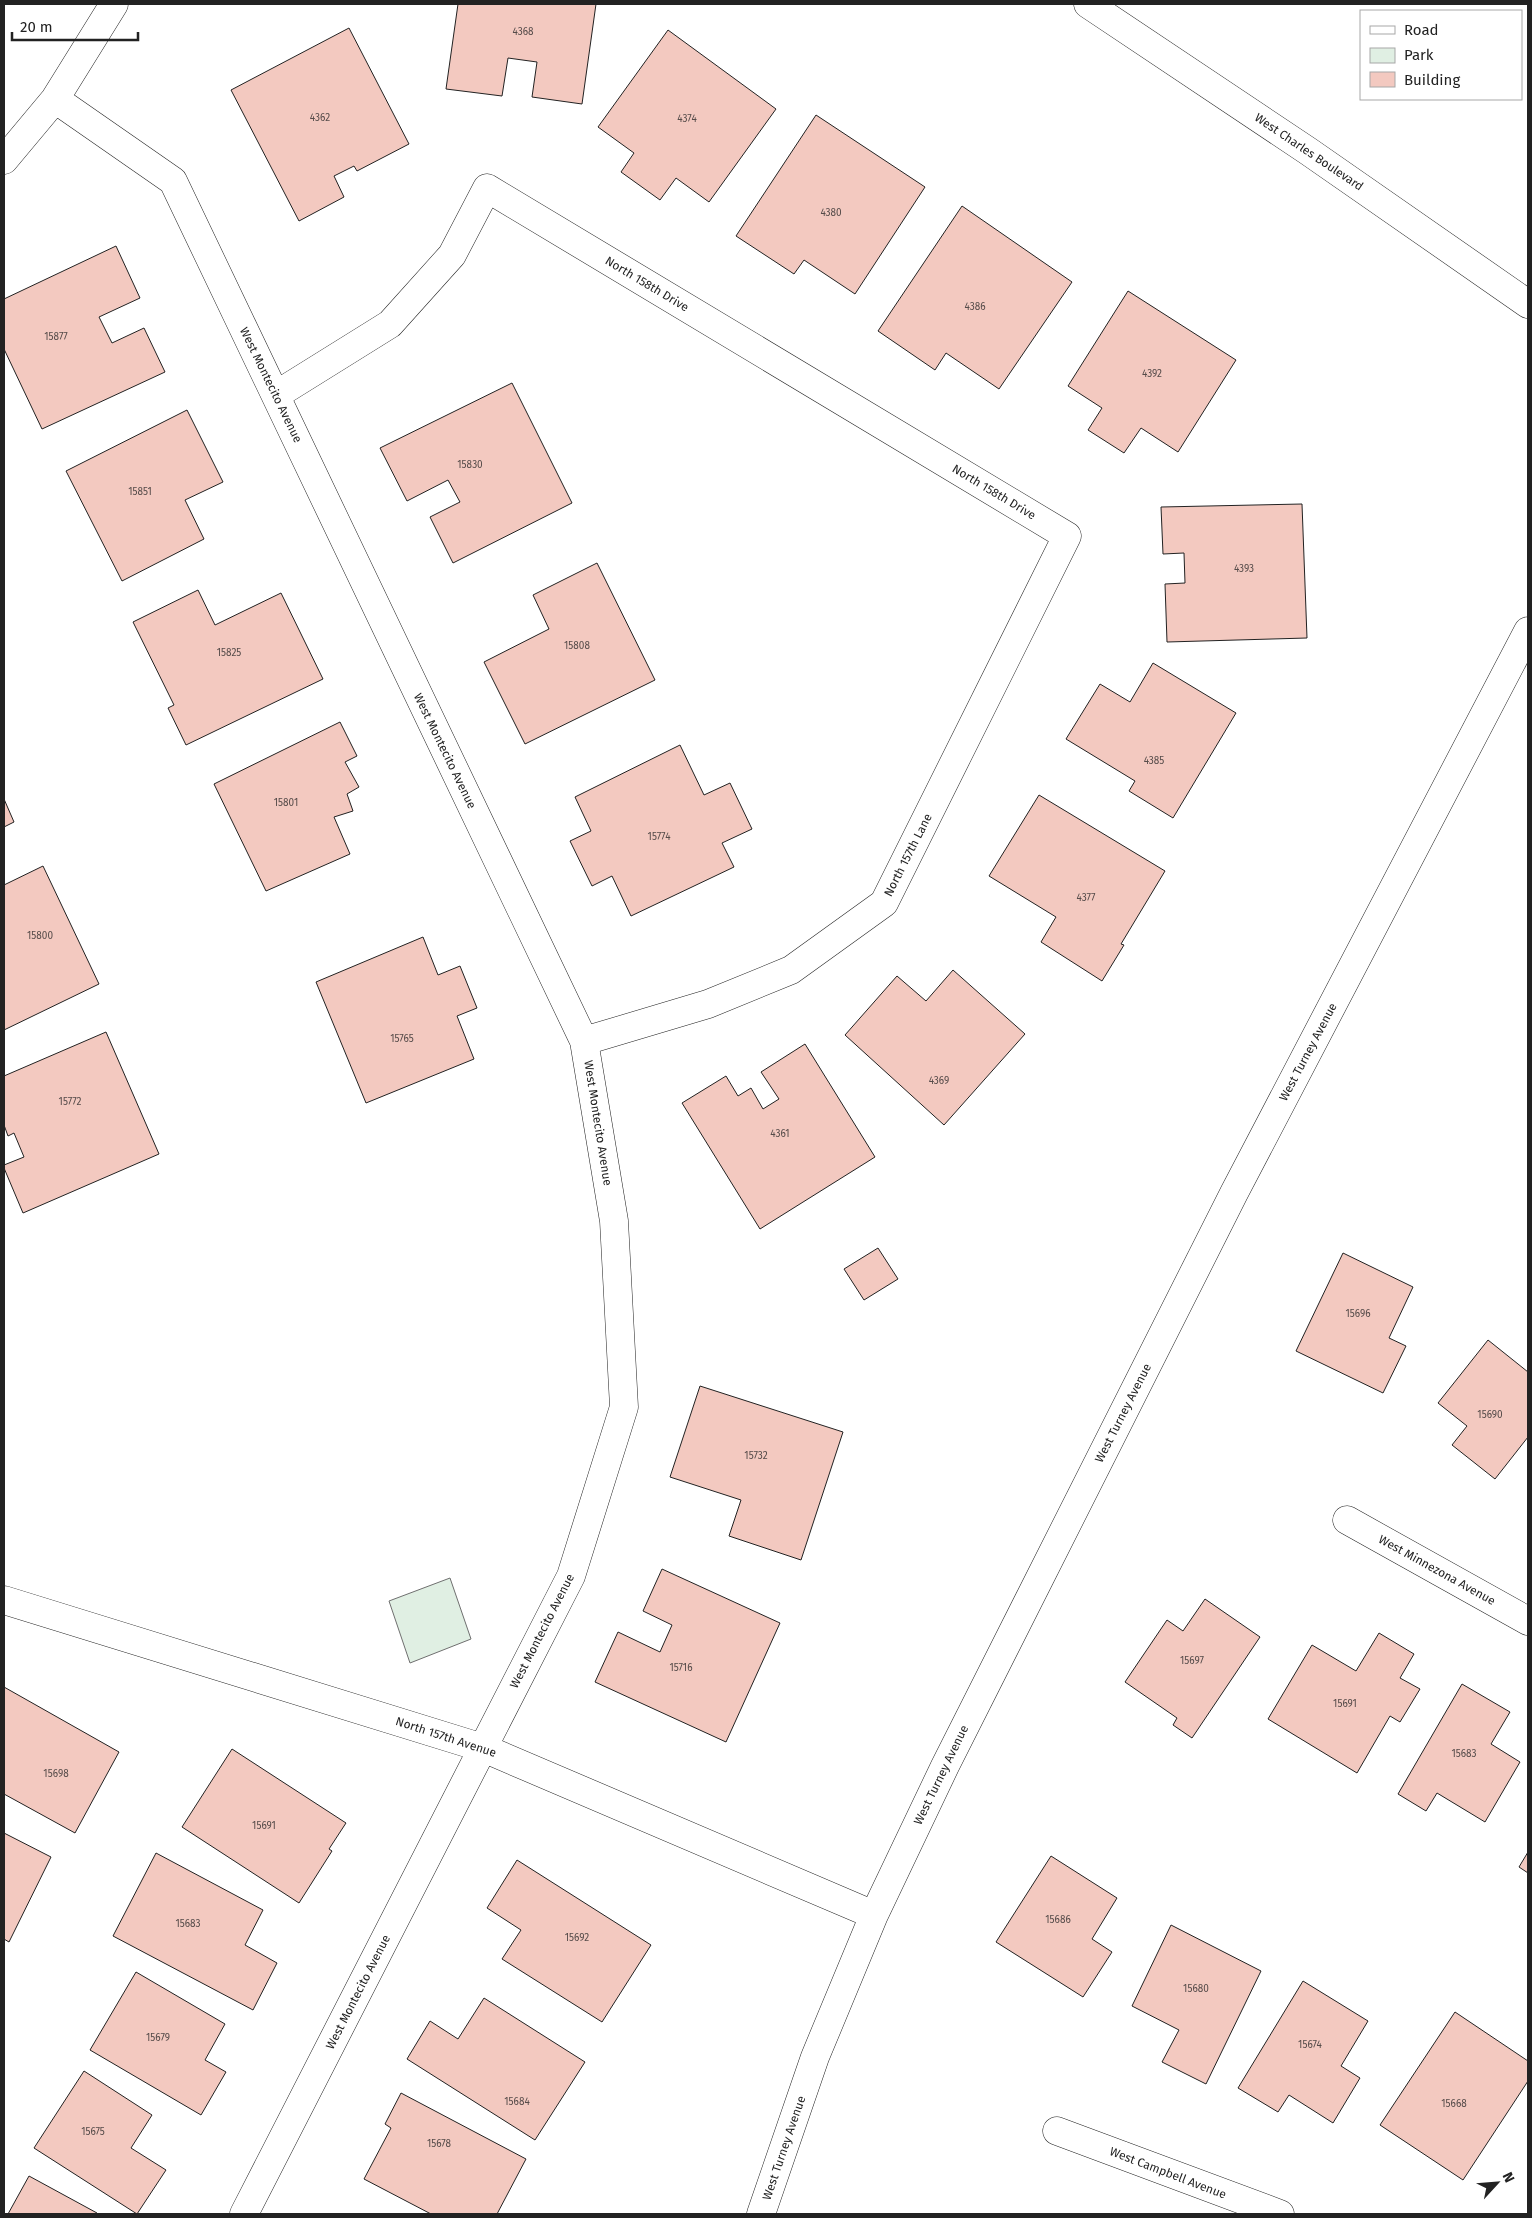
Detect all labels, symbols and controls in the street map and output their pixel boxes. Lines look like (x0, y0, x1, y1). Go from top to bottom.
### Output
scale bar (12, 10, 139, 42)
legend (1360, 10, 1522, 100)
text: 20 m (20, 18, 53, 36)
text: Road (1404, 21, 1439, 39)
house number: 4368 (513, 26, 534, 38)
text: Park (1404, 46, 1434, 64)
text: Building (1404, 71, 1460, 89)
street label: West Charles Boulevard (1252, 110, 1366, 194)
house number: 4362 (310, 112, 330, 124)
house number: 4374 (677, 113, 697, 125)
house number: 4380 (820, 207, 842, 219)
street label: North 158th Drive (603, 254, 691, 314)
house number: 4386 (965, 301, 985, 313)
street label: West Montecito Avenue (237, 325, 305, 445)
house number: 15877 (44, 331, 68, 343)
house number: 4392 (1142, 368, 1162, 380)
house number: 15830 (457, 459, 483, 471)
street label: North 158th Drive (950, 462, 1038, 522)
house number: 15851 (128, 486, 152, 498)
house number: 4393 (1234, 563, 1254, 575)
house number: 15808 (564, 640, 590, 652)
house number: 15825 (217, 647, 241, 659)
street label: West Montecito Avenue (411, 691, 479, 811)
house number: 4385 (1144, 755, 1164, 767)
house number: 15801 (274, 797, 298, 809)
street label: North 157th Lane (881, 811, 935, 899)
house number: 15774 (648, 831, 671, 843)
house number: 4377 (1077, 892, 1096, 904)
house number: 15800 (27, 930, 53, 942)
street label: West Turney Avenue (1276, 1000, 1340, 1104)
house number: 15765 (390, 1033, 414, 1045)
street label: West Montecito Avenue (581, 1059, 615, 1187)
house number: 4369 (929, 1075, 949, 1087)
house number: 15772 (59, 1096, 81, 1108)
house number: 4361 (770, 1128, 790, 1140)
house number: 15696 (1345, 1308, 1371, 1320)
street label: West Turney Avenue (1092, 1361, 1154, 1465)
house number: 15690 (1477, 1409, 1503, 1421)
house number: 15732 (744, 1450, 768, 1462)
street label: West Minnezona Avenue (1376, 1532, 1498, 1608)
street label: West Montecito Avenue (507, 1571, 577, 1691)
house number: 15697 (1180, 1655, 1205, 1667)
house number: 15716 (669, 1662, 693, 1674)
house number: 15691 (1333, 1698, 1357, 1710)
street label: North 157th Avenue (394, 1714, 498, 1760)
street label: West Turney Avenue (911, 1723, 971, 1827)
house number: 15683 (1451, 1748, 1477, 1760)
house number: 15698 (43, 1768, 69, 1780)
house number: 15691 (252, 1820, 276, 1832)
house number: 15686 (1045, 1914, 1071, 1926)
house number: 15683 (175, 1918, 201, 1930)
street label: West Montecito Avenue (323, 1932, 393, 2052)
house number: 15692 (565, 1932, 589, 1944)
house number: 15680 (1183, 1983, 1209, 1995)
house number: 15679 (146, 2032, 170, 2044)
house number: 15674 (1298, 2039, 1323, 2051)
street label: West Turney Avenue (760, 2094, 808, 2202)
house number: 15684 (504, 2096, 530, 2108)
house number: 15668 (1441, 2098, 1467, 2110)
house number: 15675 (81, 2126, 105, 2138)
house number: 15678 (427, 2138, 452, 2150)
street label: West Campbell Avenue (1108, 2144, 1228, 2202)
north arrow (1472, 2158, 1522, 2208)
text: N (1499, 2170, 1518, 2185)

